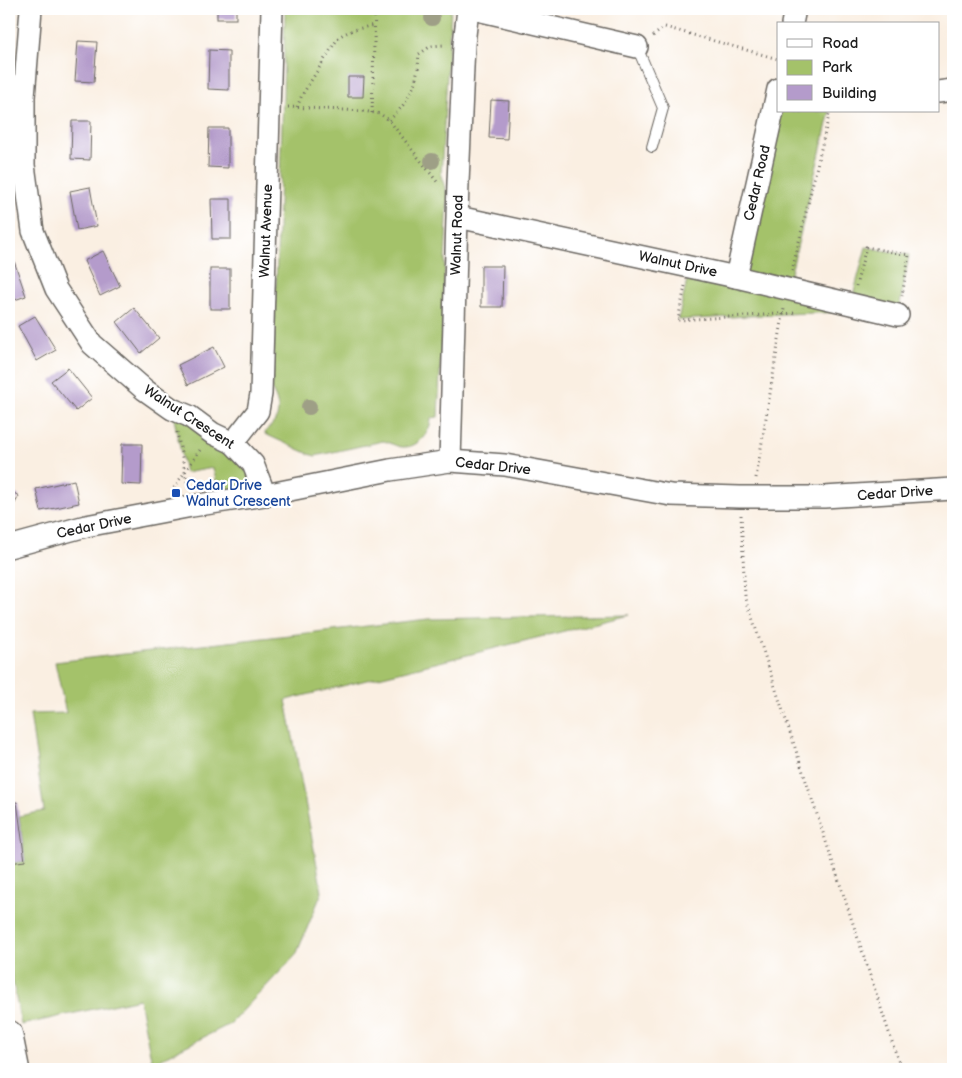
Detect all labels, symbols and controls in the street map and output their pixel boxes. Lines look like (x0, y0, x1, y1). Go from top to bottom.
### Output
legend (777, 22, 940, 112)
text: Road (822, 34, 858, 53)
text: Park (822, 58, 853, 77)
text: Building (822, 84, 877, 103)
street label: Cedar Road (740, 144, 774, 222)
street label: Walnut Avenue (256, 184, 276, 278)
street label: Walnut Road (447, 194, 467, 276)
street label: Walnut Drive (637, 247, 719, 281)
street label: Walnut Crescent (140, 381, 238, 453)
street label: Cedar Drive (454, 454, 532, 478)
place label: Cedar Drive Walnut Crescent (186, 477, 291, 510)
street label: Cedar Drive (857, 482, 933, 504)
marker: Cedar Drive Walnut Crescent (170, 487, 182, 499)
street label: Cedar Drive (55, 510, 133, 542)

